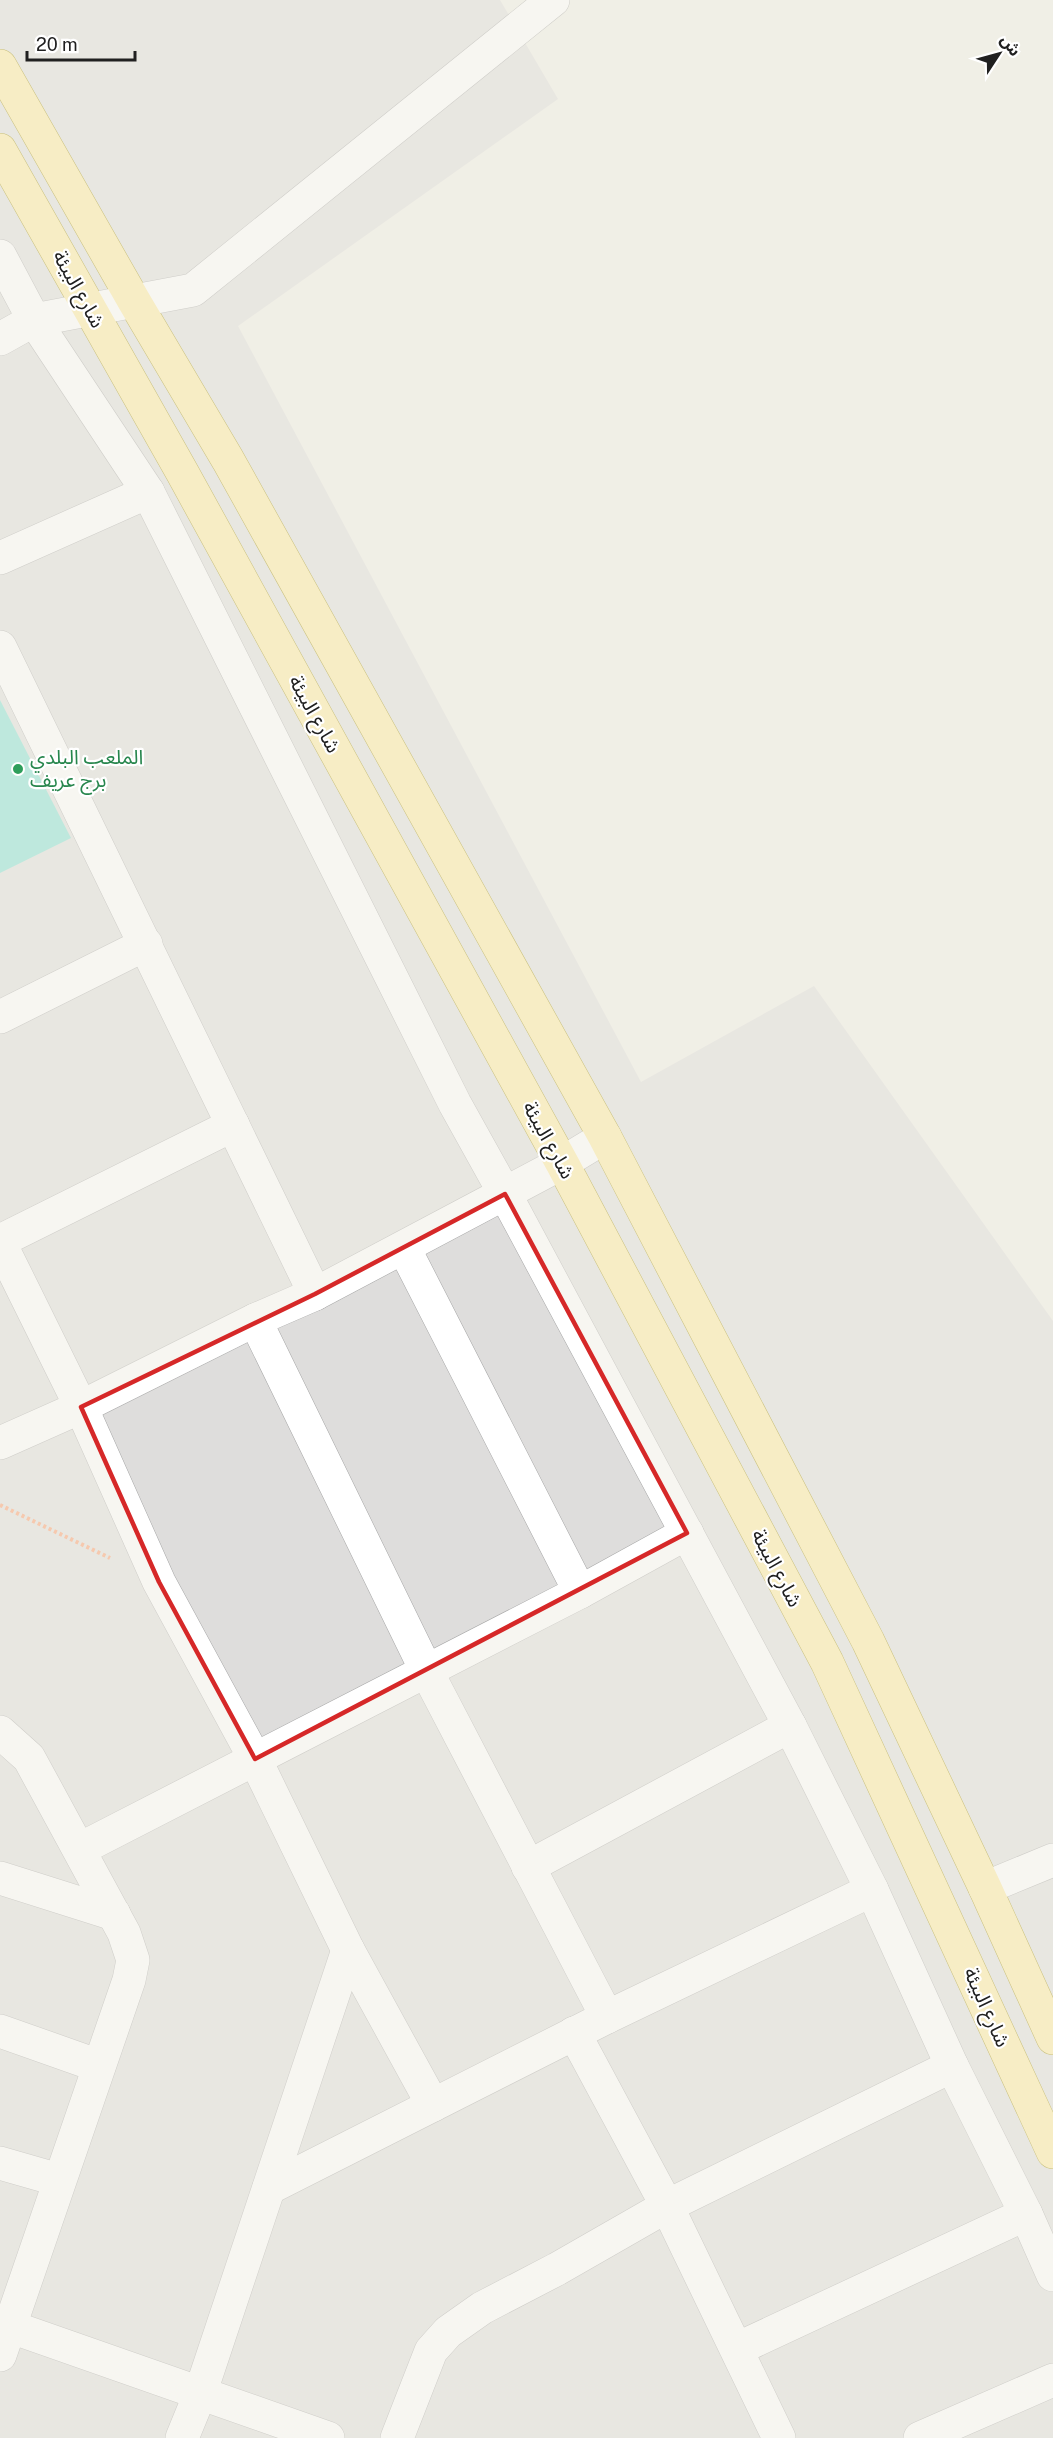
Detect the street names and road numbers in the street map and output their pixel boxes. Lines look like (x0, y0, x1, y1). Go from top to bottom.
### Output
street label: شارع البيئة (45, 246, 110, 333)
street label: شارع البيئة (281, 671, 346, 758)
street label: شارع البيئة (515, 1097, 580, 1184)
street label: شارع البيئة (744, 1525, 807, 1612)
street label: شارع البيئة (956, 1963, 1015, 2052)

